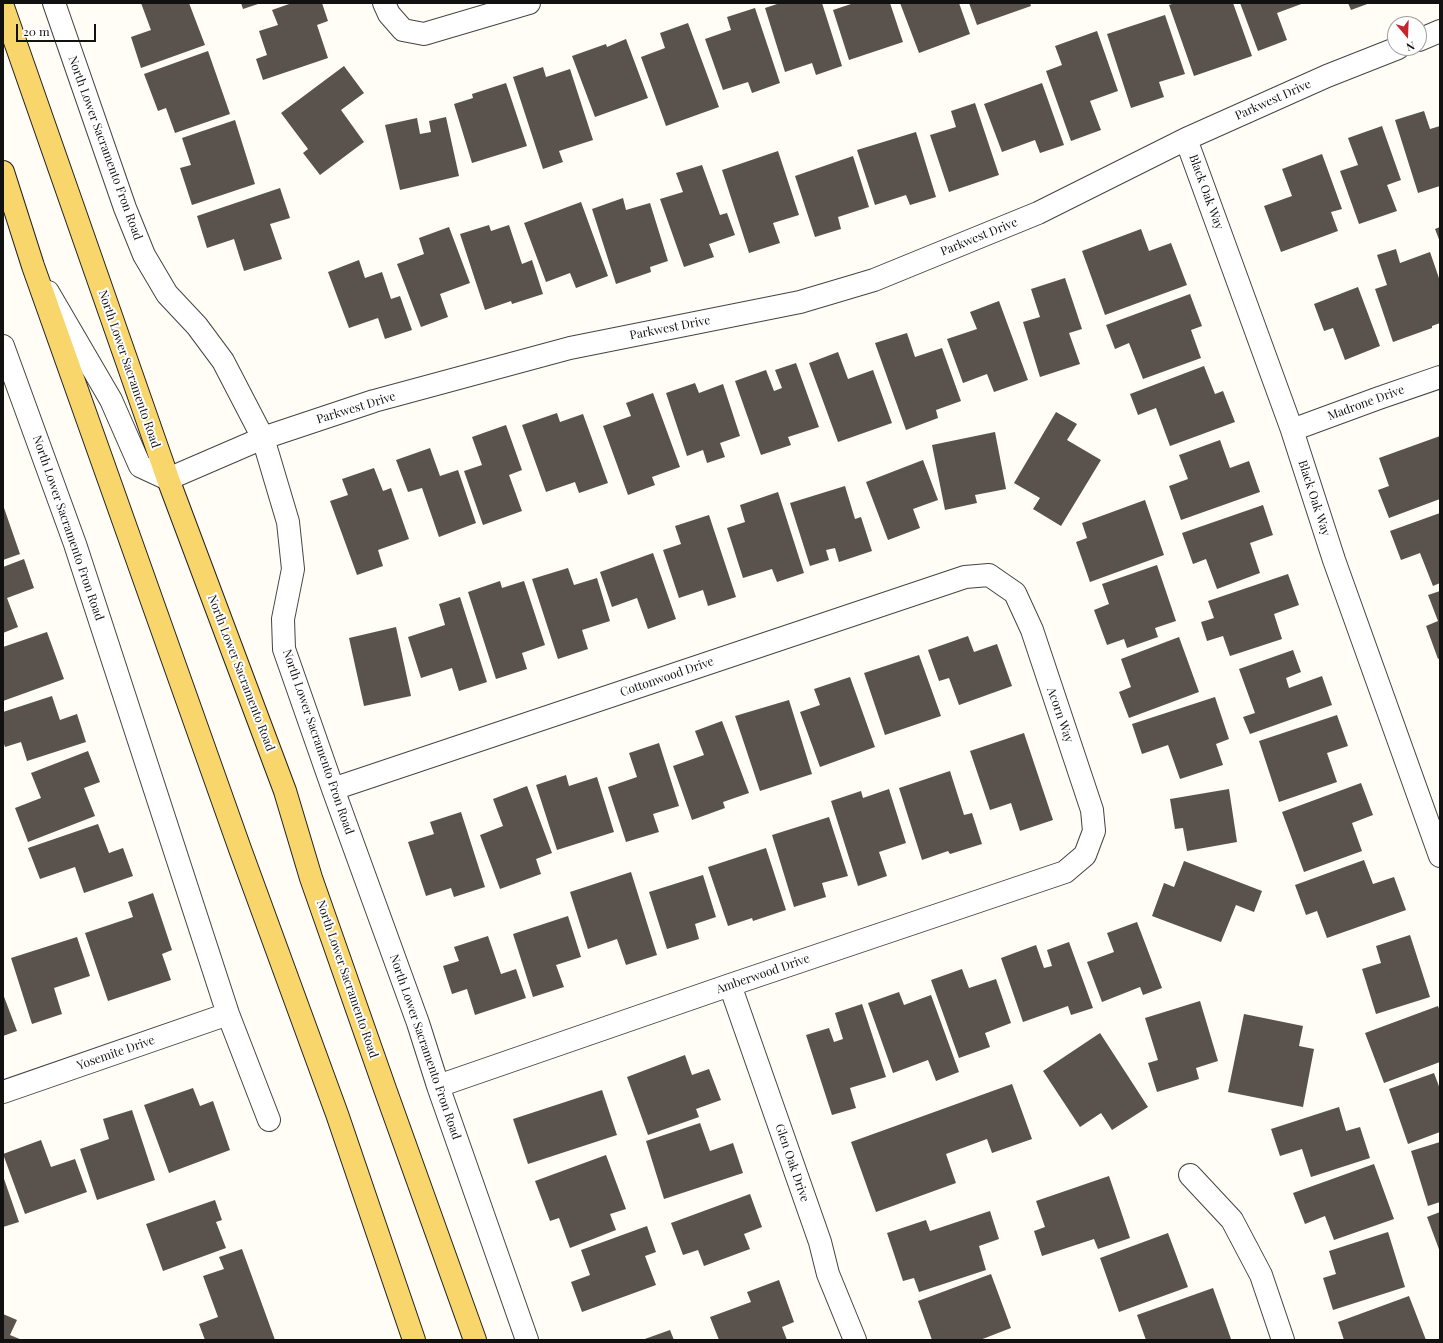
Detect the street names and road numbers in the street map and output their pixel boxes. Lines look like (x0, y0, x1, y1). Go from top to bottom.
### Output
street label: North Lower Sacramento Fron Road (65, 54, 145, 242)
street label: Parkwest Drive (1233, 77, 1313, 123)
street label: Black Oak Way (1186, 152, 1226, 232)
street label: Parkwest Drive (938, 215, 1020, 259)
street label: North Lower Sacramento Road (95, 288, 163, 450)
street label: Parkwest Drive (628, 313, 712, 343)
street label: Madrone Drive (1326, 382, 1406, 424)
street label: Parkwest Drive (315, 389, 397, 427)
street label: North Lower Sacramento Fron Road (29, 434, 107, 622)
street label: Black Oak Way (1295, 458, 1333, 538)
street label: North Lower Sacramento Road (205, 593, 277, 753)
street label: North Lower Sacramento Fron Road (279, 648, 357, 836)
street label: Cottonwood Drive (618, 654, 716, 700)
street label: Acorn Way (1044, 685, 1076, 745)
street label: North Lower Sacramento Road (313, 898, 381, 1060)
street label: Amberwood Drive (714, 951, 812, 997)
street label: North Lower Sacramento Fron Road (386, 953, 464, 1141)
street label: Yosemite Drive (75, 1033, 157, 1073)
street label: Glen Oak Drive (772, 1122, 812, 1204)

